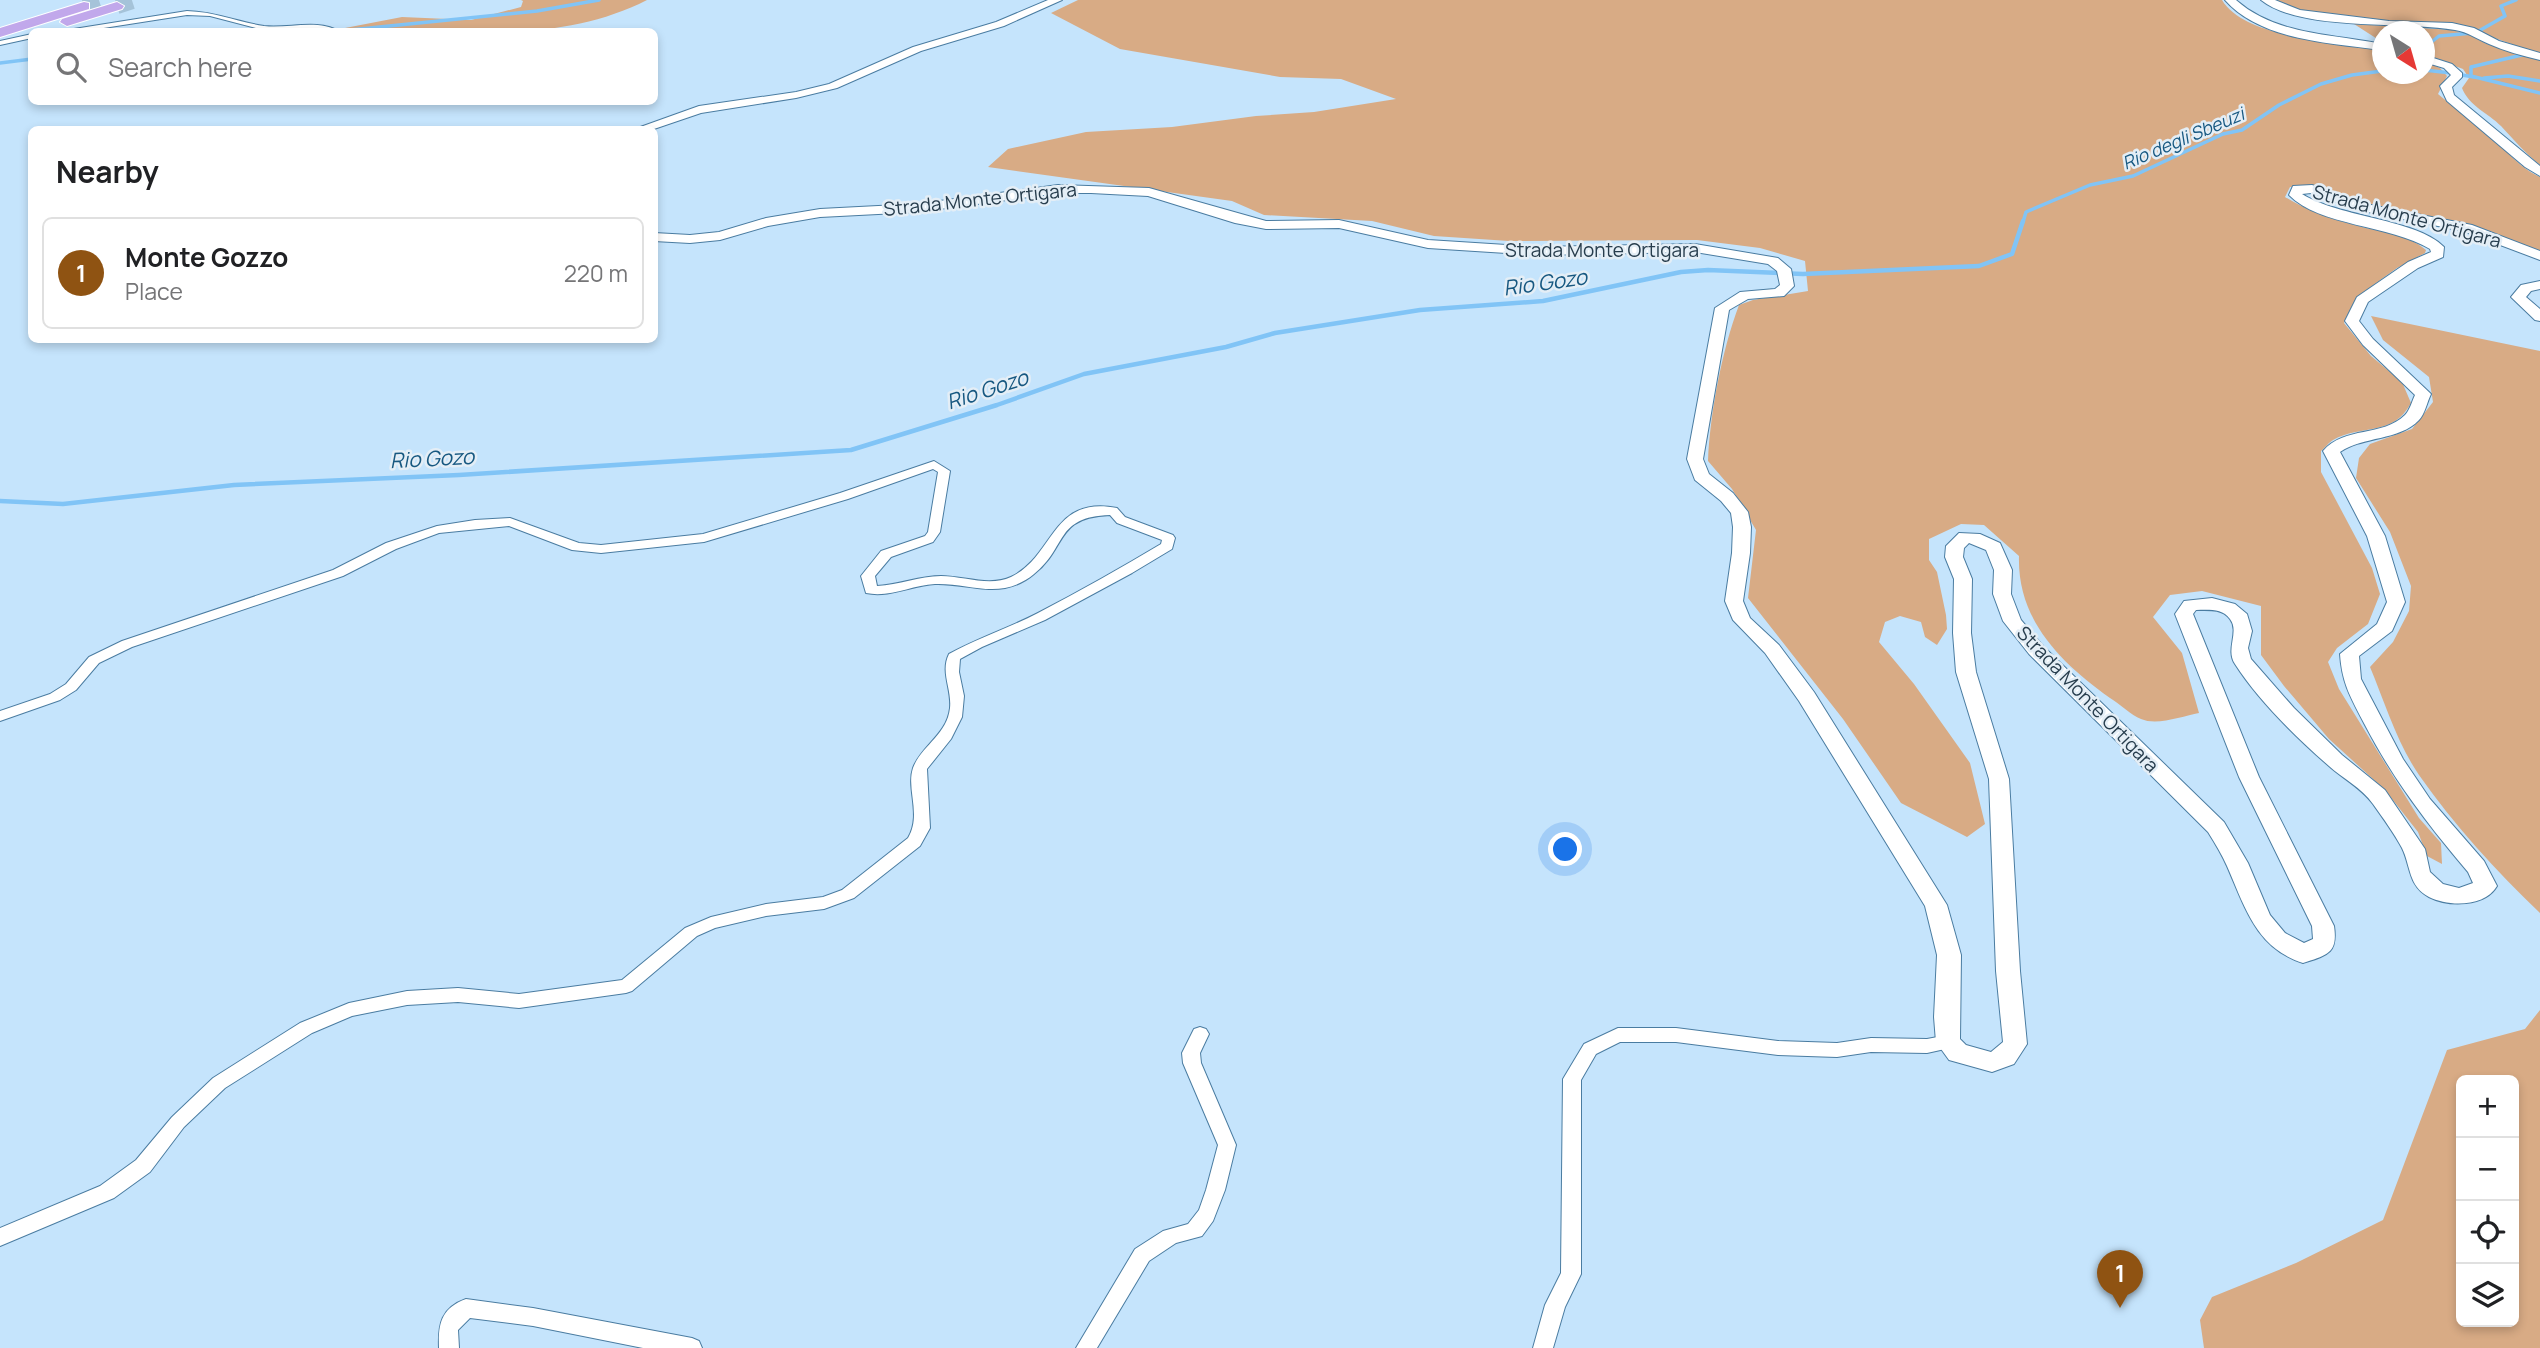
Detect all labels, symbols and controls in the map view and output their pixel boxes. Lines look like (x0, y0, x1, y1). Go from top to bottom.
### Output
north arrow (2372, 21, 2435, 84)
search box (28, 28, 658, 105)
icon: search (52, 48, 90, 86)
text: Search here (108, 49, 253, 85)
water label: Rio degli Sbeuzi (2118, 100, 2250, 175)
text: Nearby (56, 151, 159, 192)
street label: Strada Monte Ortigara (882, 176, 1078, 222)
street label: Strada Monte Ortigara (2310, 178, 2504, 254)
street label: Strada Monte Ortigara (1505, 237, 1699, 263)
text: Monte Gozzo (125, 239, 288, 275)
text: 1 (76, 257, 86, 289)
text: 220 m (564, 257, 628, 289)
water label: Rio Gozo (1501, 262, 1590, 302)
text: Place (125, 275, 183, 307)
water label: Rio Gozo (943, 362, 1033, 415)
water label: Rio Gozo (389, 442, 476, 474)
street label: Strada Monte Ortigara (2011, 620, 2165, 778)
your location (1548, 832, 1582, 866)
map controls (2456, 1075, 2519, 1327)
button: + (2456, 1075, 2519, 1138)
button: − (2456, 1138, 2519, 1201)
button: locate (2456, 1201, 2519, 1264)
pin: 1 (2097, 1250, 2143, 1308)
button: layers (2456, 1264, 2519, 1327)

